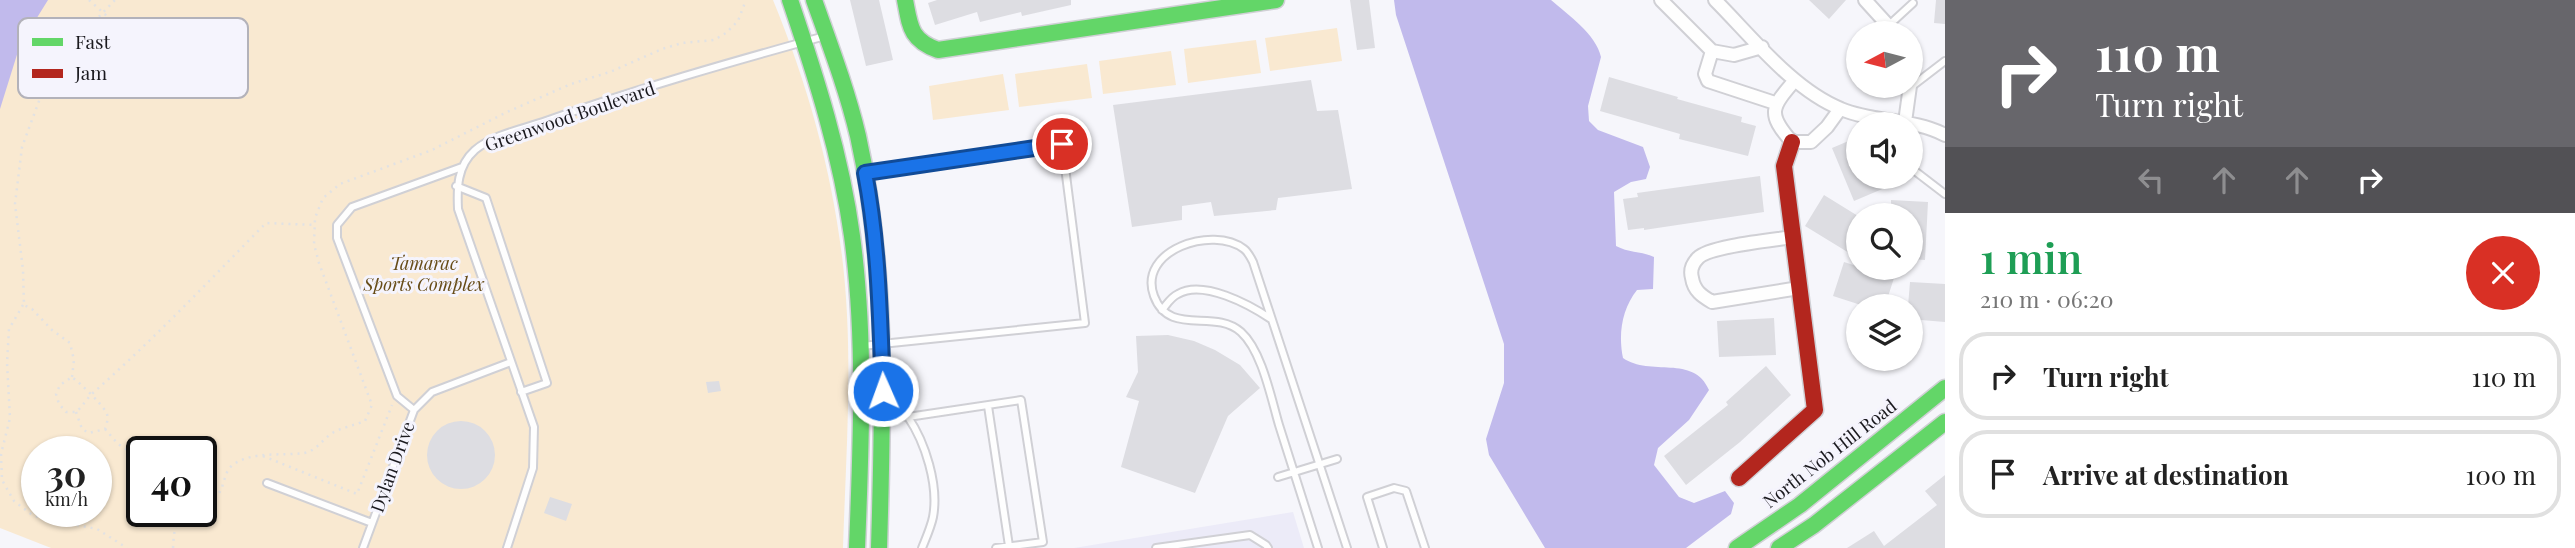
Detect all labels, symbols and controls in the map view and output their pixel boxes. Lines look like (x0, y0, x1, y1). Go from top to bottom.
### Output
legend (18, 18, 248, 98)
text: 110 m (2095, 19, 2220, 84)
north arrow (1846, 21, 1923, 98)
map controls (1846, 21, 1923, 371)
text: Fast (75, 28, 111, 54)
icon: right (1980, 28, 2071, 119)
text: Jam (74, 59, 107, 85)
street label: Greenwood Boulevard (481, 75, 659, 157)
text: Turn right (2095, 82, 2243, 125)
button: sound (1846, 112, 1923, 189)
pin (1032, 114, 1092, 174)
icon: arrive (1043, 125, 1081, 163)
icon: left (2132, 161, 2170, 199)
icon: ahead (2205, 161, 2243, 199)
icon: ahead (2278, 161, 2316, 199)
icon: right (2351, 161, 2389, 199)
button: search (1846, 203, 1923, 280)
text: 1 min (1980, 229, 2082, 285)
button: close (2466, 236, 2540, 310)
park label: Tamarac Sports Complex (362, 251, 485, 296)
text: 210 m · 06:20 (1980, 283, 2114, 314)
button: layers (1846, 294, 1923, 371)
position arrow (846, 354, 920, 428)
icon: right (1984, 357, 2022, 395)
text: Turn right (2043, 359, 2169, 394)
text: 110 m (2472, 359, 2536, 394)
street label: North Nob Hill Road (1758, 393, 1901, 513)
street label: Dylan Drive (365, 418, 420, 515)
speed limit sign: 40 (126, 436, 217, 527)
text: 30 (47, 449, 86, 496)
icon: arrive (1984, 455, 2022, 493)
text: Arrive at destination (2043, 457, 2289, 492)
text: 100 m (2466, 457, 2536, 492)
text: km/h (45, 487, 88, 511)

